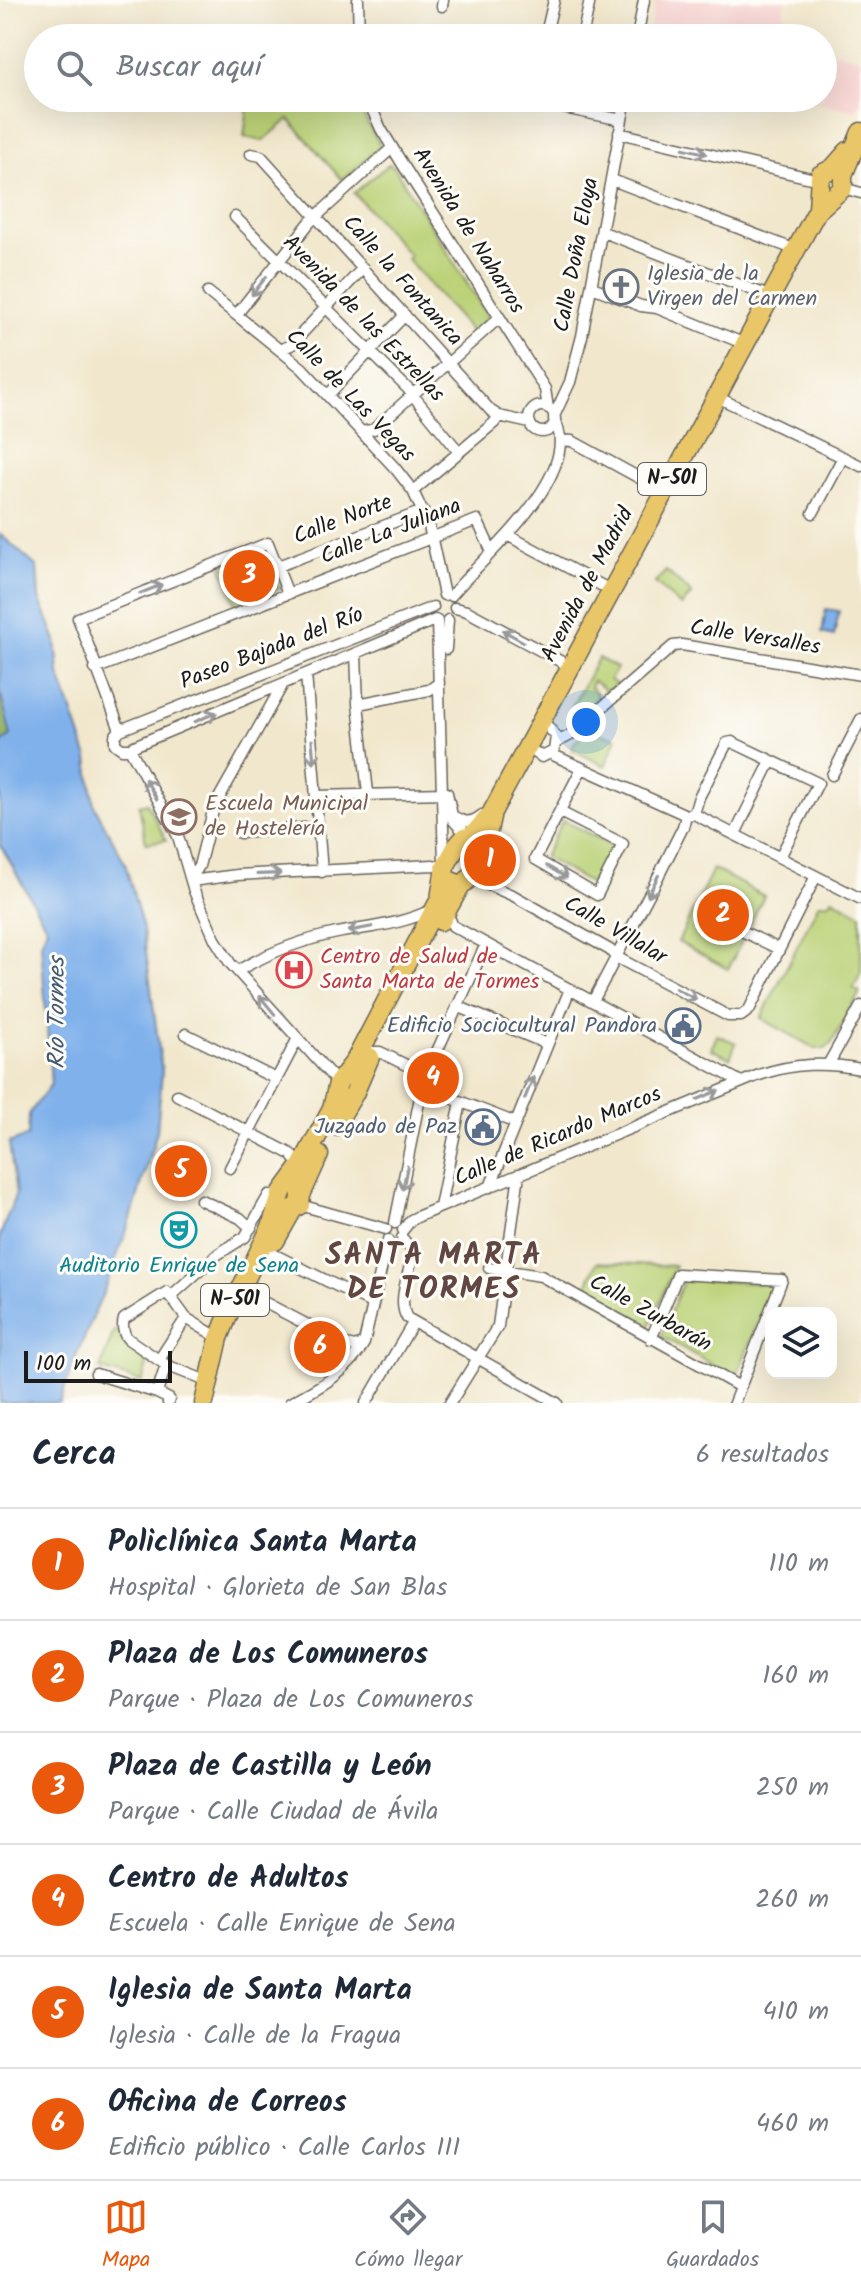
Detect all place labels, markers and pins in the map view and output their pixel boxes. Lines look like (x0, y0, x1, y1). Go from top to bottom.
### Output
place label: Iglesia de la Virgen del Carmen (647, 257, 817, 317)
church icon: Iglesia de la Virgen del Carmen (602, 268, 640, 306)
pin: 3 (223, 546, 275, 606)
place label: Escuela Municipal de Hostelería (205, 787, 369, 847)
school or university icon: Escuela Municipal de Hostelería (160, 798, 198, 836)
pin: 1 (464, 830, 516, 890)
pin: 2 (697, 885, 749, 945)
place label: Centro de Salud de Santa Marta de Tormes (320, 940, 540, 1000)
hospital icon: Centro de Salud de Santa Marta de Tormes (275, 951, 313, 989)
public building icon: Edificio Sociocultural Pandora (664, 1007, 702, 1045)
place label: Edificio Sociocultural Pandora (387, 1009, 657, 1044)
pin: 4 (407, 1048, 459, 1108)
public building icon: Juzgado de Paz (464, 1108, 502, 1146)
place label: Juzgado de Paz (314, 1110, 457, 1145)
pin: 5 (155, 1141, 207, 1201)
theatre icon: Auditorio Enrique de Sena (160, 1211, 198, 1249)
place label: Auditorio Enrique de Sena (59, 1249, 299, 1284)
pin: 6 (294, 1317, 346, 1377)

